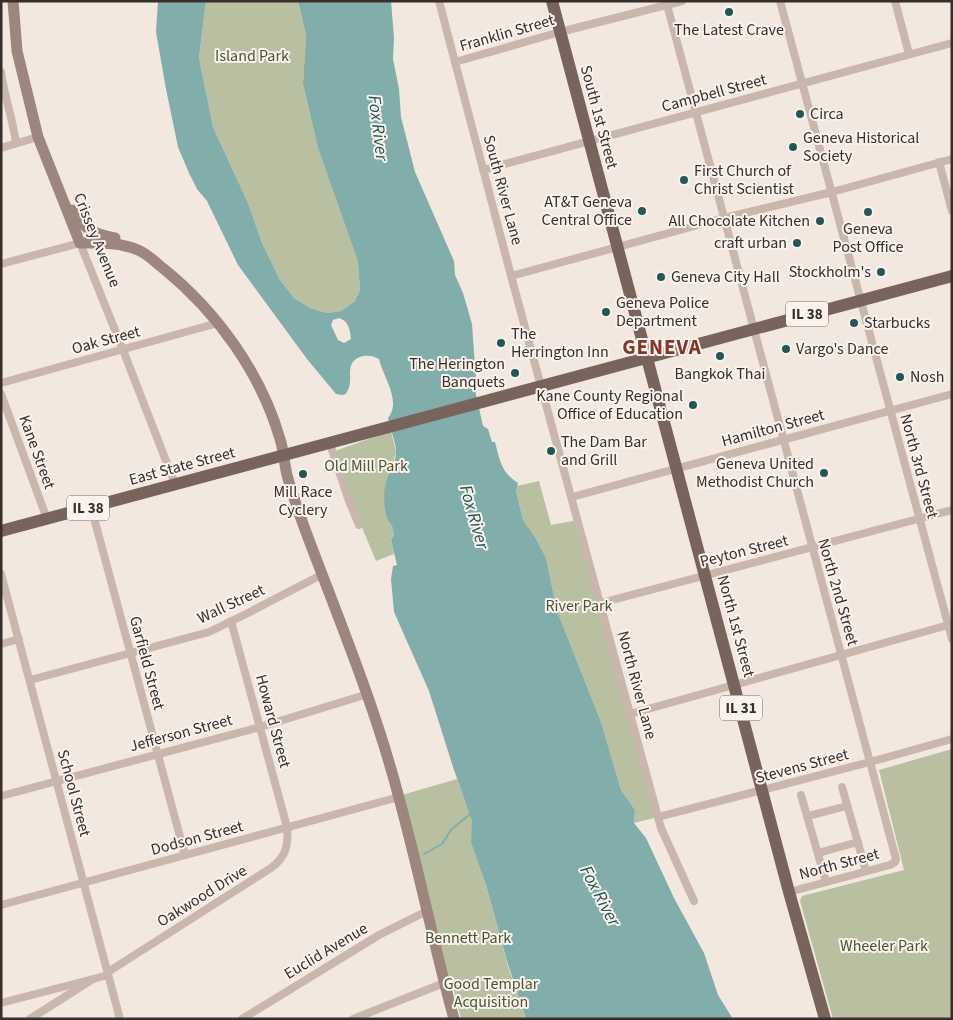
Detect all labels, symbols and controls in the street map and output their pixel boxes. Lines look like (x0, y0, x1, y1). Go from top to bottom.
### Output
marker: The Latest Crave (723, 6, 735, 18)
street label: Franklin Street (457, 9, 557, 57)
place label: The Latest Crave (674, 19, 784, 41)
park label: Island Park (215, 45, 289, 67)
street label: South 1st Street (575, 63, 624, 172)
street label: Campbell Street (659, 68, 769, 118)
water label: Fox River (362, 94, 395, 163)
place label: Circa (810, 103, 844, 125)
marker: Circa (794, 108, 806, 120)
place label: Geneva Historical Society (803, 127, 919, 167)
street label: South River Lane (478, 133, 528, 247)
marker: Geneva Historical Society (787, 141, 799, 153)
place label: First Church of Christ Scientist (694, 160, 795, 200)
marker: First Church of Christ Scientist (678, 174, 690, 186)
street label: Crissey Avenue (68, 189, 126, 291)
place label: AT&T Geneva Central Office (542, 191, 632, 231)
marker: AT&T Geneva Central Office (636, 205, 648, 217)
marker: Geneva Post Office (862, 206, 874, 218)
place label: All Chocolate Kitchen (668, 210, 810, 232)
marker: All Chocolate Kitchen (814, 215, 826, 227)
place label: Geneva Post Office (833, 218, 904, 258)
place label: craft urban (714, 232, 787, 254)
marker: craft urban (791, 237, 803, 249)
place label: Stockholm's (789, 261, 871, 283)
place label: Geneva City Hall (671, 266, 780, 288)
marker: Stockholm's (875, 266, 887, 278)
marker: Geneva City Hall (655, 271, 667, 283)
place label: Geneva Police Department (616, 292, 709, 332)
road number: IL 38 (786, 302, 828, 326)
marker: Geneva Police Department (600, 306, 612, 318)
place label: Starbucks (864, 312, 931, 334)
marker: Starbucks (848, 317, 860, 329)
street label: Oak Street (69, 320, 143, 360)
place label: The Herrington Inn (511, 323, 609, 363)
district label: GENEVA (622, 332, 702, 362)
marker: The Herrington Inn (495, 337, 507, 349)
place label: Vargo's Dance (796, 338, 889, 360)
marker: Vargo's Dance (780, 343, 792, 355)
marker: Bangkok Thai (714, 350, 726, 362)
place label: The Herington Banquets (409, 353, 505, 393)
place label: Bangkok Thai (675, 363, 766, 385)
place label: Nosh (910, 366, 944, 388)
marker: The Herington Banquets (509, 367, 521, 379)
marker: Nosh (894, 371, 906, 383)
place label: Kane County Regional Office of Education (536, 385, 683, 425)
marker: Kane County Regional Office of Education (687, 399, 699, 411)
street label: Hamilton Street (719, 404, 827, 452)
street label: North 3rd Street (894, 411, 944, 521)
street label: Kane Street (13, 412, 61, 493)
place label: The Dam Bar and Grill (561, 431, 647, 471)
street label: East State Street (127, 441, 238, 491)
marker: The Dam Bar and Grill (545, 445, 557, 457)
place label: Geneva United Methodist Church (696, 453, 814, 493)
park label: Old Mill Park (324, 455, 408, 477)
marker: Geneva United Methodist Church (818, 467, 830, 479)
marker: Mill Race Cyclery (297, 468, 309, 480)
place label: Mill Race Cyclery (274, 481, 333, 521)
water label: Fox River (453, 482, 495, 553)
road number: IL 38 (67, 496, 109, 520)
street label: Peyton Street (698, 529, 791, 573)
street label: North 2nd Street (812, 536, 864, 649)
street label: North 1st Street (712, 572, 760, 680)
street label: Wall Street (194, 579, 269, 629)
park label: River Park (545, 595, 613, 617)
street label: Garfield Street (124, 614, 170, 713)
street label: North River Lane (612, 628, 662, 742)
street label: Howard Street (250, 672, 296, 771)
road number: IL 31 (720, 696, 762, 720)
street label: Jefferson Street (127, 709, 235, 757)
street label: Stevens Street (753, 743, 852, 789)
street label: School Street (52, 747, 96, 840)
street label: Dodson Street (148, 815, 246, 861)
street label: North Street (797, 843, 882, 885)
street label: Oakwood Drive (153, 860, 251, 932)
water label: Fox River (574, 861, 627, 932)
street label: Euclid Avenue (280, 917, 372, 985)
park label: Bennett Park (425, 927, 511, 949)
park label: Wheeler Park (840, 935, 928, 957)
park label: Good Templar Acquisition (444, 973, 539, 1013)

